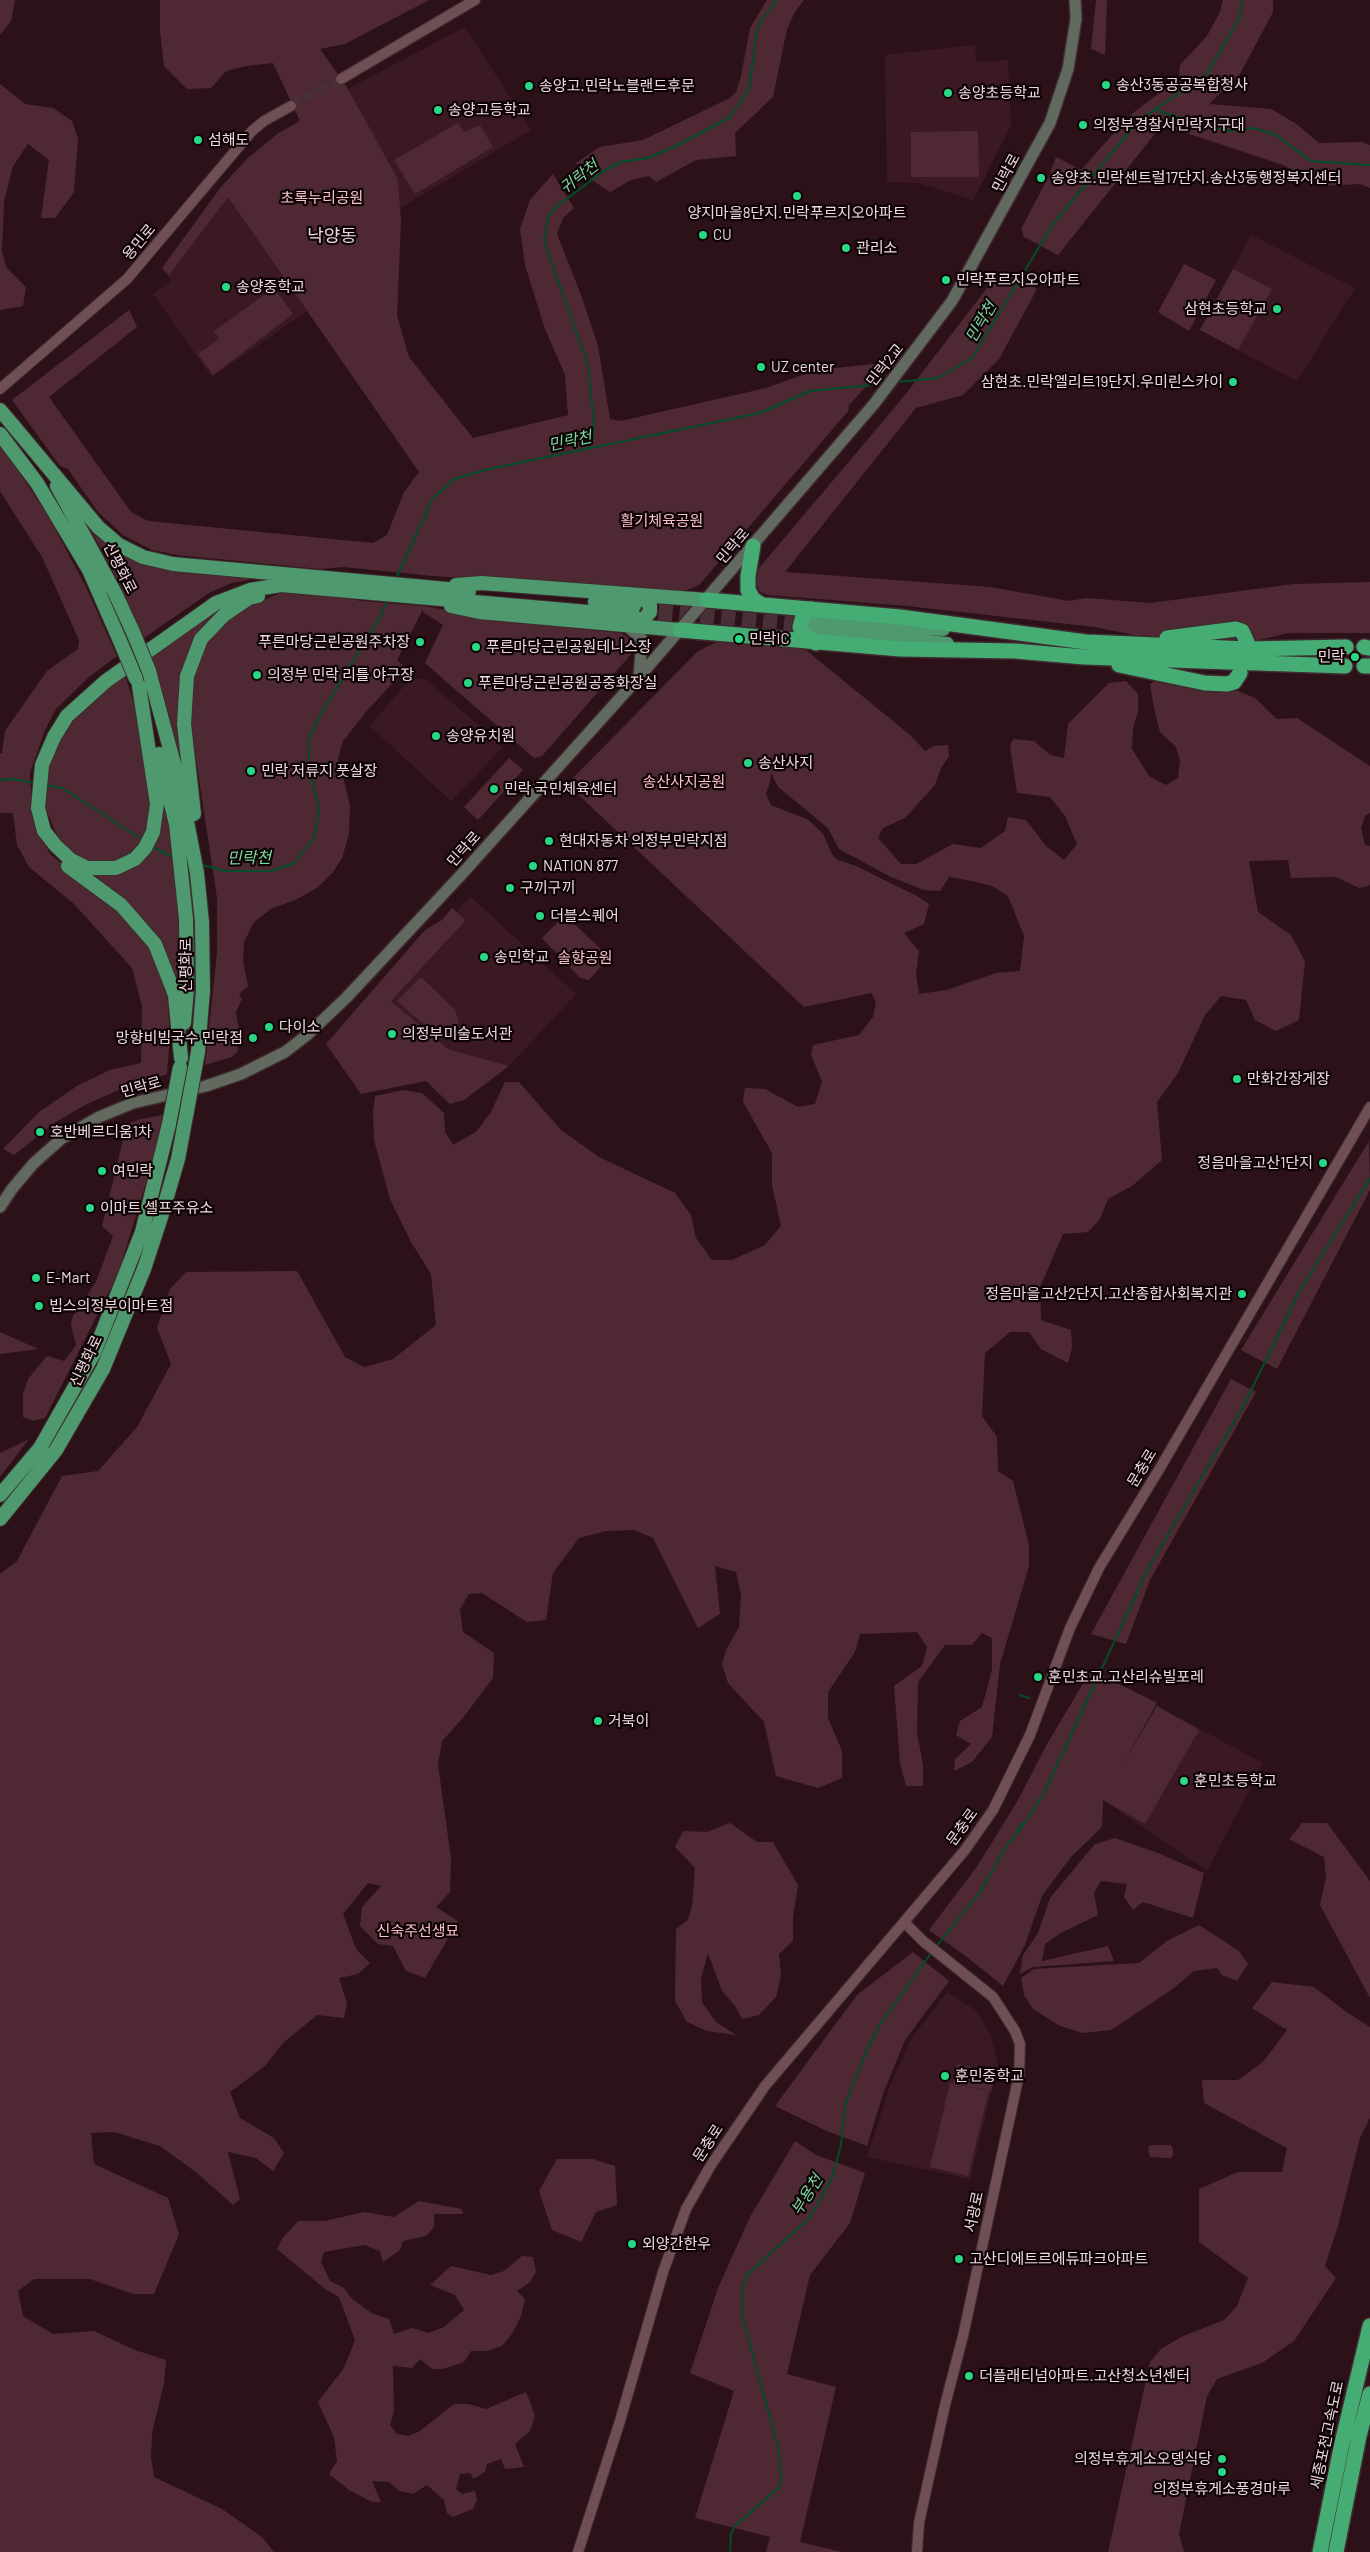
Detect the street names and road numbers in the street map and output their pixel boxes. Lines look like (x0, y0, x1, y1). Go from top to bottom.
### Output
street label: 민락로 (988, 150, 1024, 196)
street label: 용민로 (119, 220, 159, 264)
street label: 민락2교 (863, 340, 907, 390)
street label: 민락로 (713, 524, 753, 568)
street label: 신평화로 (99, 539, 141, 597)
street label: 민락로 (443, 828, 485, 870)
street label: 신평화로 (177, 937, 195, 993)
street label: 민락로 (119, 1073, 163, 1101)
street label: 신평화로 (66, 1332, 106, 1390)
street label: 문충로 (1124, 1446, 1160, 1490)
street label: 문충로 (943, 1805, 981, 1849)
street label: 문충로 (689, 2121, 727, 2165)
street label: 서광로 (961, 2190, 987, 2234)
street label: 세종포천고속도로 (1307, 2379, 1347, 2491)

